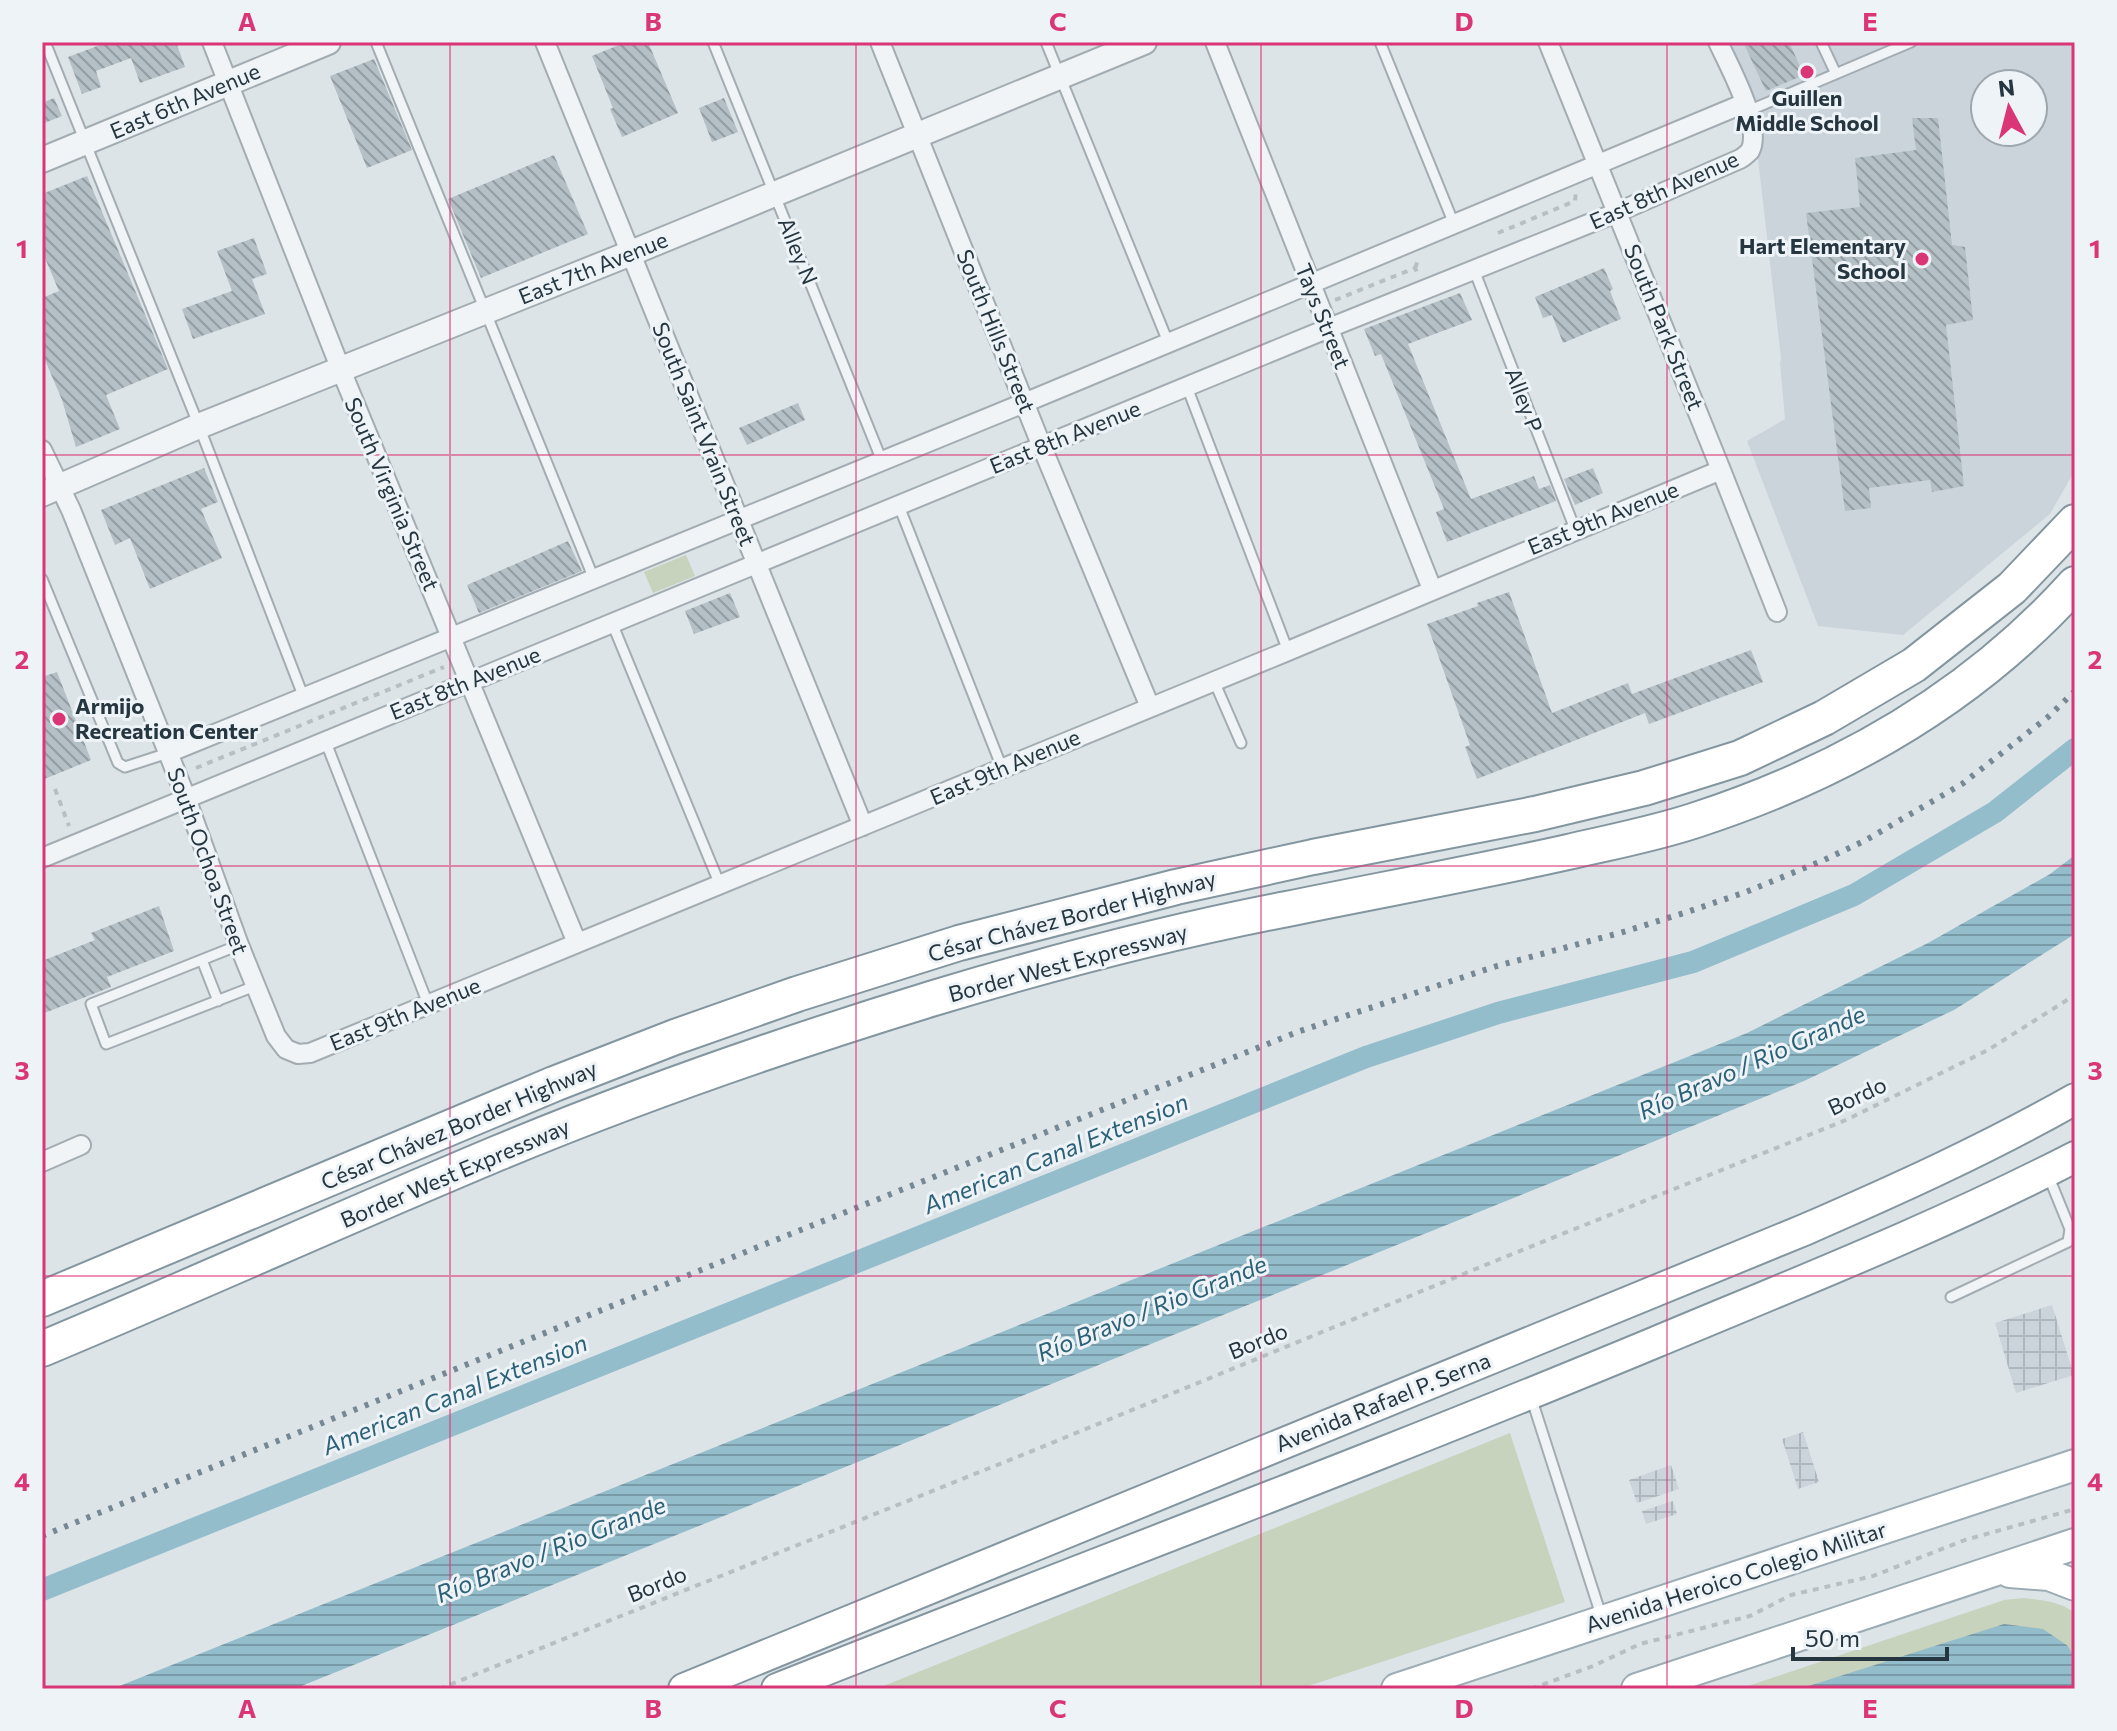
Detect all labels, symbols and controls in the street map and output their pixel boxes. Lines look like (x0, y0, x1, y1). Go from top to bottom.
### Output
text: A (238, 5, 257, 36)
text: B (644, 5, 662, 36)
text: C (1049, 5, 1067, 36)
text: D (1454, 5, 1474, 36)
text: E (1862, 5, 1878, 36)
street label: East 6th Avenue (106, 57, 264, 144)
marker: Guillen Middle School (1798, 63, 1816, 81)
north arrow (1969, 68, 2049, 148)
text: N (1997, 73, 2016, 102)
place label: Guillen Middle School (1735, 84, 1879, 136)
street label: East 8th Avenue (1585, 145, 1742, 234)
street label: Alley N (773, 213, 824, 288)
street label: East 7th Avenue (514, 225, 671, 310)
text: 1 (16, 232, 28, 263)
place label: Hart Elementary School (1739, 232, 1906, 284)
text: 1 (2089, 232, 2101, 263)
street label: South Park Street (1619, 240, 1710, 414)
street label: South Hills Street (951, 245, 1042, 416)
marker: Hart Elementary School (1913, 250, 1931, 268)
street label: Tays Street (1290, 259, 1357, 372)
street label: South Saint Vrain Street (647, 318, 762, 550)
street label: Alley P (1500, 364, 1549, 436)
street label: South Virginia Street (340, 393, 445, 595)
street label: East 8th Avenue (985, 394, 1144, 479)
street label: East 9th Avenue (1523, 475, 1682, 560)
street label: East 8th Avenue (385, 640, 544, 725)
text: 2 (15, 643, 29, 674)
text: 2 (2088, 643, 2102, 674)
place label: Armijo Recreation Center (75, 692, 258, 744)
marker: Armijo Recreation Center (50, 710, 68, 728)
street label: East 9th Avenue (926, 723, 1084, 810)
street label: South Ochoa Street (162, 764, 255, 958)
street label: César Chávez Border Highway (925, 864, 1219, 967)
street label: Border West Expressway (945, 918, 1190, 1007)
street label: East 9th Avenue (325, 971, 484, 1056)
water label: Río Bravo / Rio Grande (1633, 998, 1870, 1125)
text: 3 (14, 1054, 30, 1085)
street label: César Chávez Border Highway (317, 1054, 601, 1195)
text: 3 (2087, 1054, 2103, 1085)
street label: Bordo (1823, 1070, 1890, 1121)
water label: American Canal Extension (918, 1086, 1192, 1219)
street label: Border West Expressway (336, 1112, 573, 1233)
water label: Río Bravo / Rio Grande (1032, 1248, 1271, 1367)
street label: Bordo (1224, 1316, 1291, 1365)
water label: American Canal Extension (317, 1327, 591, 1460)
street label: Avenida Rafael P. Serna (1271, 1346, 1494, 1457)
text: 4 (14, 1465, 30, 1496)
text: 4 (2087, 1465, 2103, 1496)
water label: Río Bravo / Rio Grande (431, 1489, 670, 1608)
street label: Avenida Heroico Colegio Militar (1582, 1515, 1890, 1638)
street label: Bordo (623, 1559, 690, 1608)
scale bar (1793, 1611, 1947, 1661)
text: 50 m (1805, 1623, 1860, 1652)
text: A (238, 1692, 257, 1723)
text: B (644, 1692, 662, 1723)
text: C (1049, 1692, 1067, 1723)
text: D (1454, 1692, 1474, 1723)
text: E (1862, 1692, 1878, 1723)

